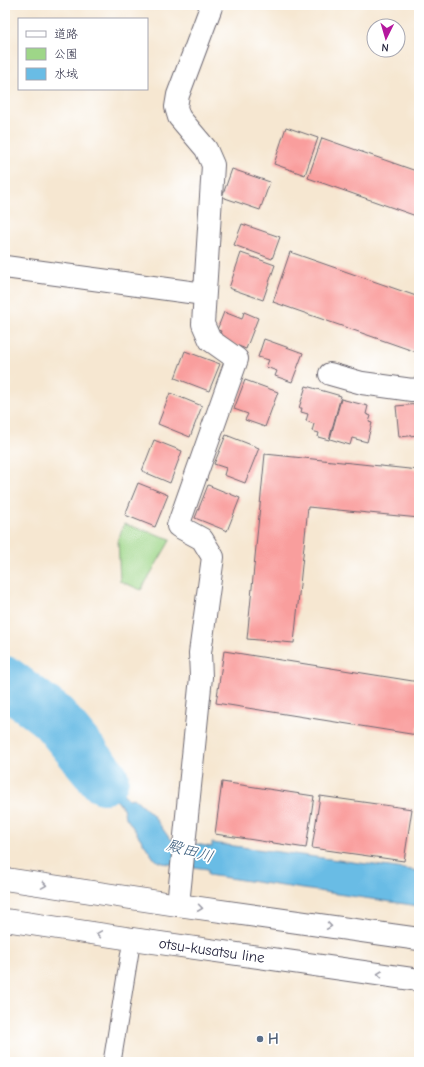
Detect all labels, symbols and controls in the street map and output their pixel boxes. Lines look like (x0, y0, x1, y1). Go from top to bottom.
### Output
legend (18, 18, 148, 90)
north arrow (366, 18, 406, 58)
text: 道路 (54, 27, 78, 41)
text: N (381, 41, 389, 54)
text: 公園 (54, 47, 78, 61)
text: 水域 (54, 67, 78, 81)
water label: 殿田川 (164, 836, 216, 866)
one-way arrow (40, 880, 47, 889)
one-way arrow (197, 904, 203, 913)
one-way arrow (325, 921, 332, 930)
one-way arrow (96, 930, 102, 939)
street label: otsu-kusatsu line (158, 934, 266, 967)
one-way arrow (377, 970, 383, 979)
place label: H (268, 1030, 279, 1048)
marker: H (255, 1034, 265, 1044)

